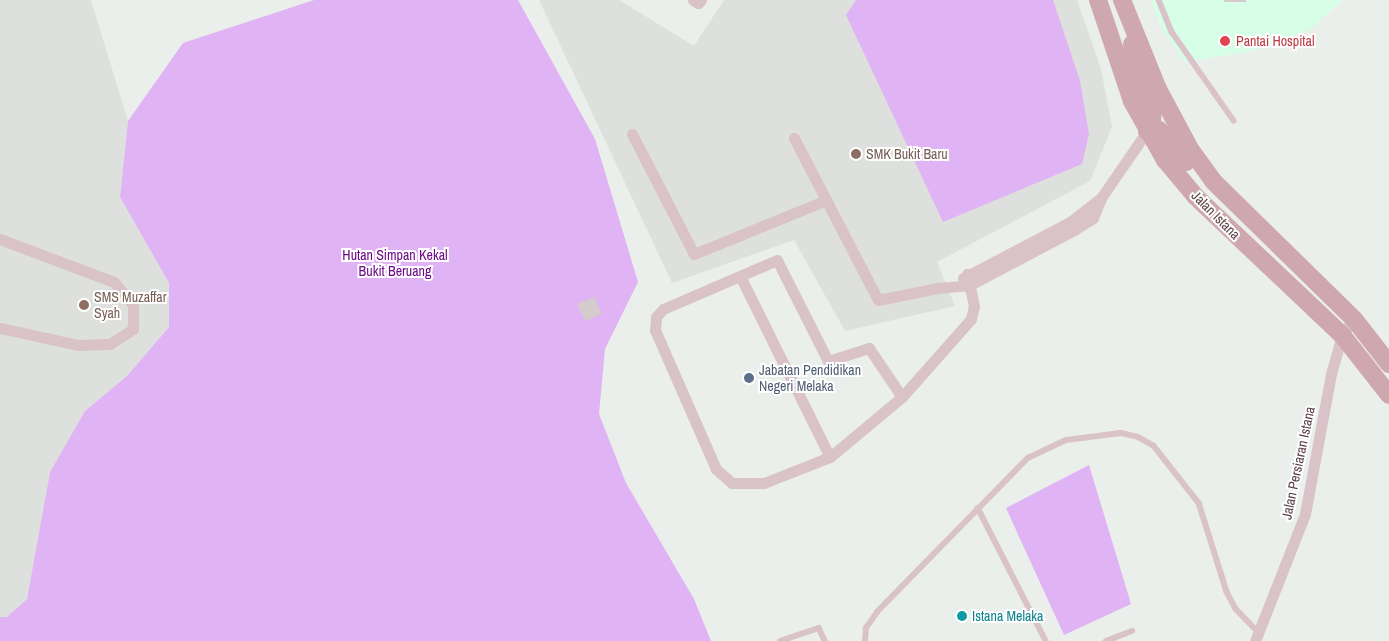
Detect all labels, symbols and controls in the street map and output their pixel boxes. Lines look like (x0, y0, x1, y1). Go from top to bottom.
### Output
place label: Pantai Hospital (1236, 33, 1314, 49)
marker: Pantai Hospital (1218, 34, 1232, 48)
place label: SMK Bukit Baru (866, 146, 948, 162)
marker: SMK Bukit Baru (850, 148, 862, 160)
street label: Jalan Istana (1188, 187, 1244, 243)
park label: Hutan Simpan Kekal Bukit Beruang (342, 247, 448, 280)
place label: SMS Muzaffar Syah (94, 289, 167, 322)
marker: SMS Muzaffar Syah (78, 299, 90, 311)
place label: Jabatan Pendidikan Negeri Melaka (759, 362, 861, 394)
marker: Jabatan Pendidikan Negeri Melaka (743, 372, 755, 384)
street label: Jalan Persiaran Istana (1278, 405, 1318, 521)
place label: Istana Melaka (972, 608, 1043, 624)
marker: Istana Melaka (956, 610, 968, 622)

